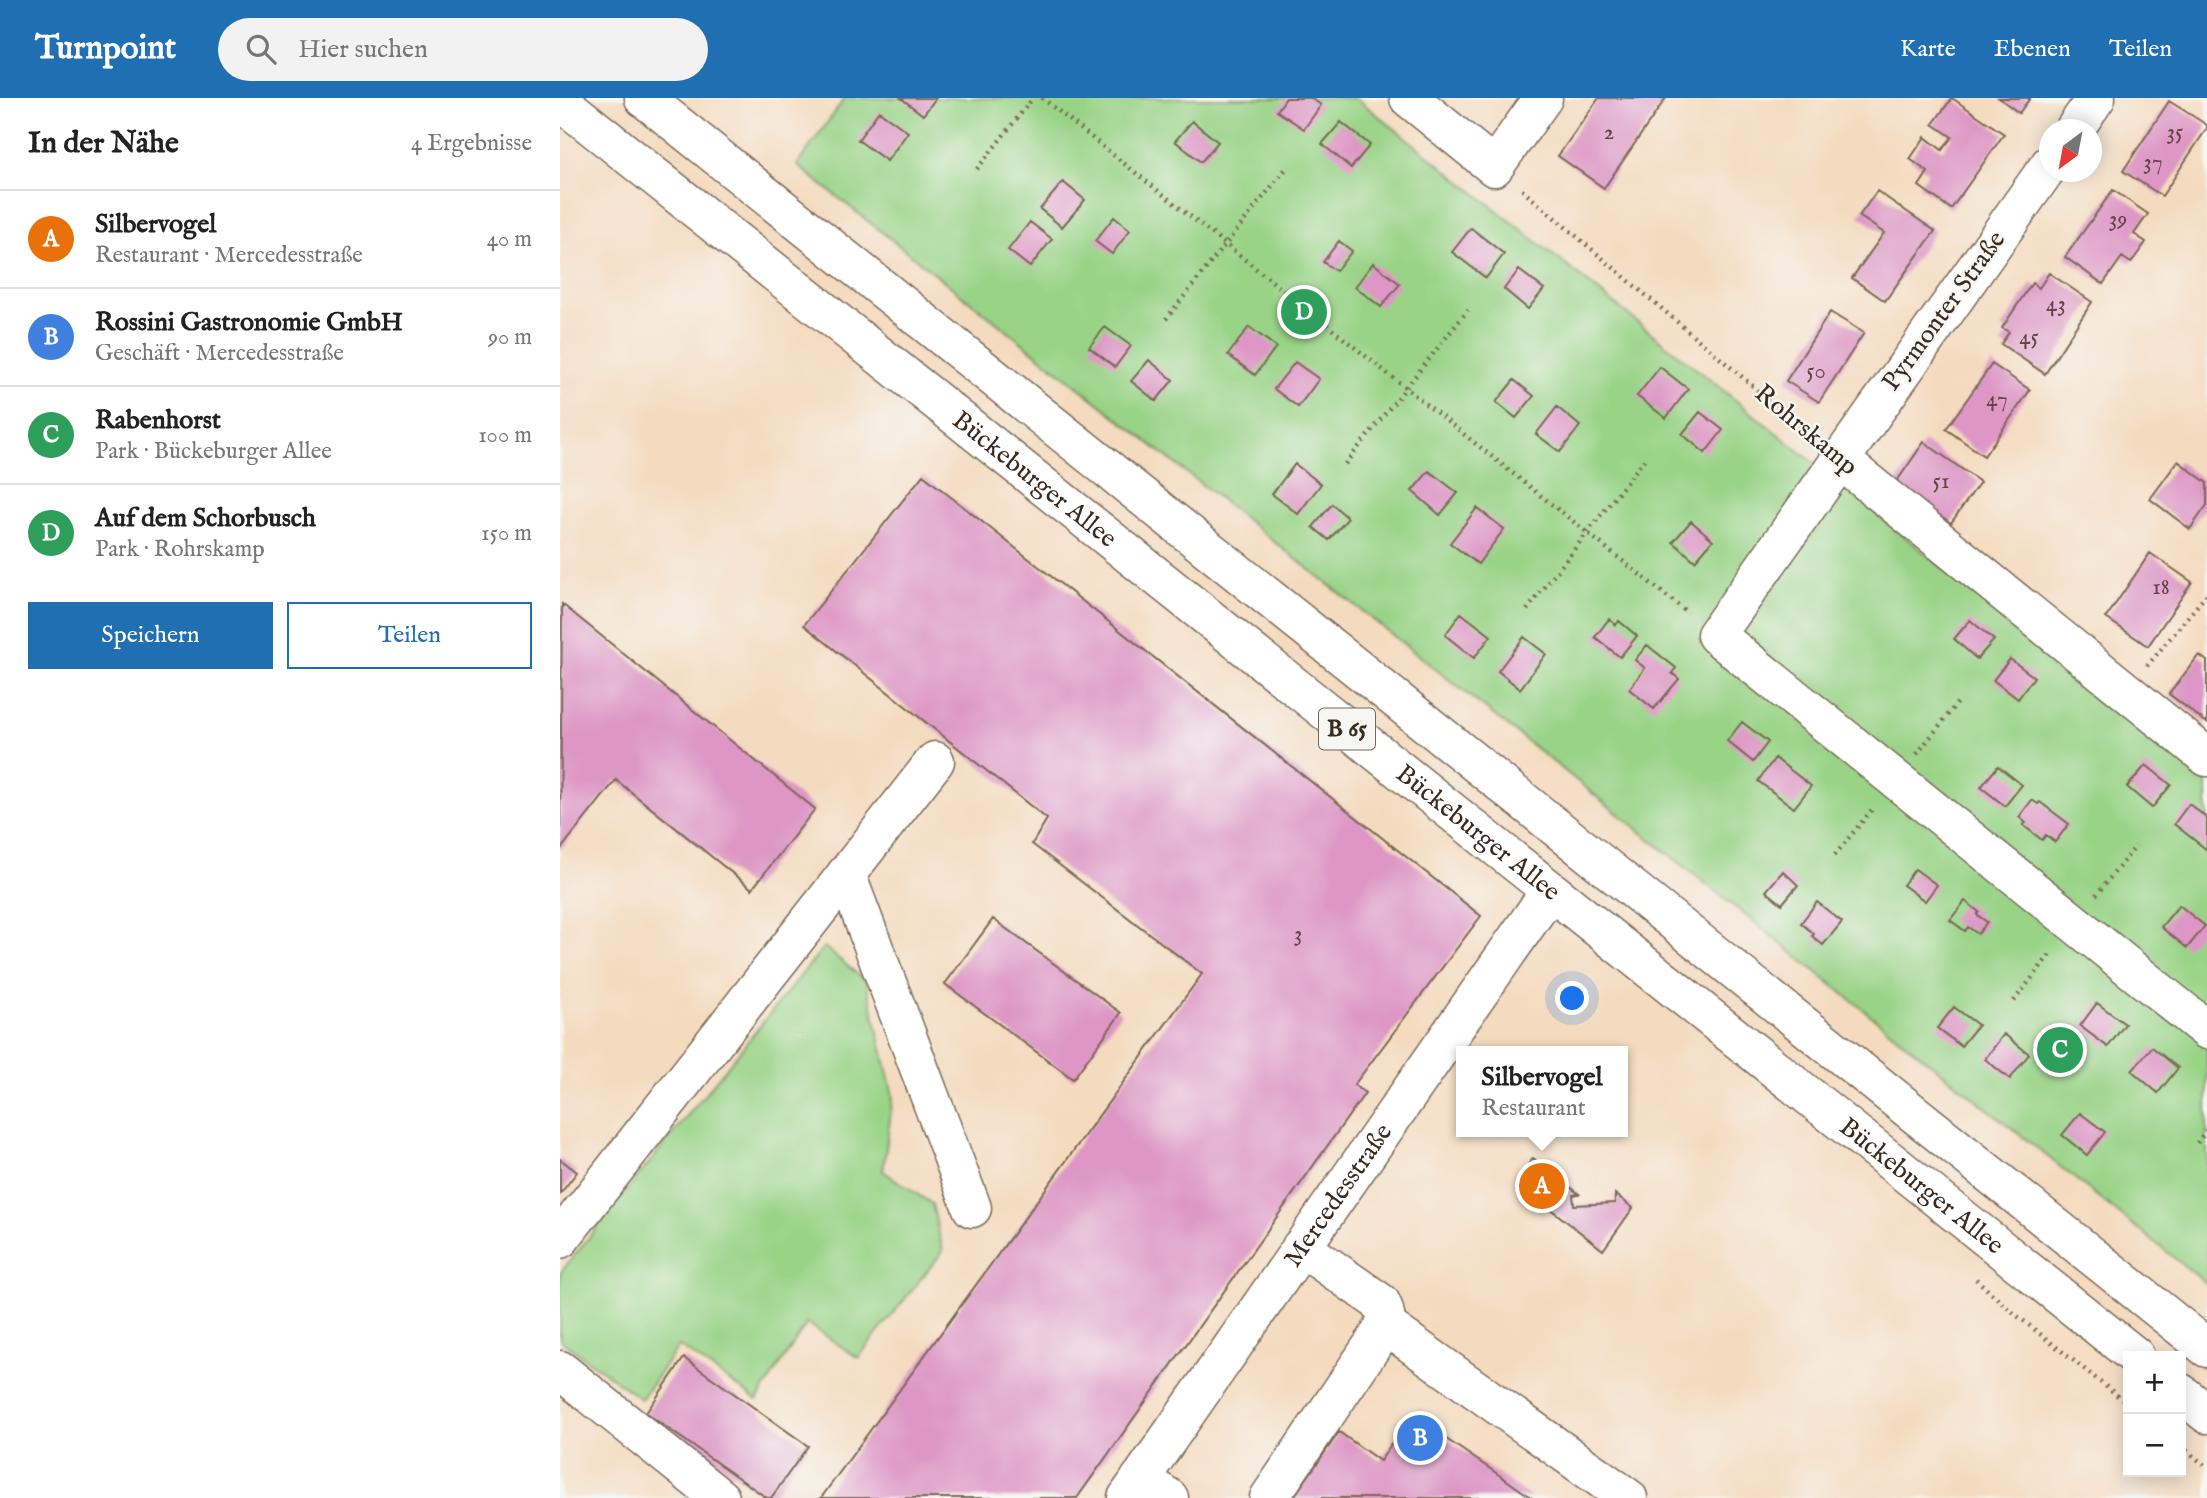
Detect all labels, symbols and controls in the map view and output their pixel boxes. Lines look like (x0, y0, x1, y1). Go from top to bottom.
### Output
search box (218, 18, 708, 81)
text: Turnpoint (35, 28, 176, 70)
icon: search (242, 30, 280, 68)
text: Hier suchen (298, 33, 428, 66)
text: Karte (1900, 34, 1956, 65)
text: Ebenen (1994, 34, 2071, 65)
text: Teilen (2109, 34, 2172, 65)
house number: 2 (1604, 118, 1614, 147)
house number: 35 (2167, 118, 2183, 147)
north arrow (2039, 119, 2102, 182)
text: In der Nähe (28, 125, 179, 163)
text: 4 Ergebnisse (411, 129, 532, 158)
house number: 37 (2143, 148, 2163, 177)
house number: 39 (2109, 205, 2127, 234)
text: Silbervogel (95, 208, 216, 241)
street label: Pyrmonter Straße (1875, 224, 2013, 397)
text: A (43, 225, 59, 254)
text: 40 m (487, 225, 532, 254)
text: Restaurant · Mercedesstraße (95, 241, 363, 270)
pin: D (1281, 286, 1327, 338)
house number: 43 (2046, 290, 2066, 319)
text: Rossini Gastronomie GmbH (95, 306, 403, 339)
text: B (43, 323, 59, 352)
text: 90 m (488, 323, 532, 352)
house number: 45 (2019, 323, 2039, 352)
text: Geschäft · Mercedesstraße (95, 339, 344, 368)
house number: 50 (1806, 357, 1826, 386)
street label: Rohrskamp (1747, 377, 1865, 483)
house number: 47 (1986, 385, 2008, 414)
text: Rabenhorst (95, 404, 221, 437)
street label: Bückeburger Allee (946, 404, 1124, 555)
text: C (43, 421, 59, 450)
text: 100 m (478, 421, 532, 450)
text: Park · Bückeburger Allee (95, 437, 332, 466)
house number: 51 (1933, 467, 1949, 496)
text: Auf dem Schorbusch (95, 502, 316, 535)
text: D (42, 519, 60, 548)
text: 150 m (481, 519, 532, 548)
text: Park · Rohrskamp (95, 535, 265, 564)
house number: 18 (2152, 573, 2170, 602)
button: Speichern (28, 602, 273, 669)
button: Teilen (287, 602, 532, 669)
road number: B 65 (1319, 708, 1375, 750)
street label: Bückeburger Allee (1389, 757, 1567, 908)
house number: 3 (1294, 920, 1302, 949)
your location (1555, 981, 1589, 1015)
pin: C (2037, 1024, 2083, 1076)
popup (1456, 1046, 1628, 1137)
text: Silbervogel (1481, 1061, 1603, 1094)
text: Restaurant (1481, 1094, 1586, 1123)
street label: Bückeburger Allee (1833, 1110, 2011, 1262)
street label: Mercedesstraße (1276, 1117, 1400, 1274)
pin: A (1519, 1160, 1565, 1212)
map controls (2123, 1351, 2186, 1477)
button: + (2123, 1351, 2186, 1414)
pin: B (1397, 1412, 1443, 1464)
button: − (2123, 1414, 2186, 1477)

